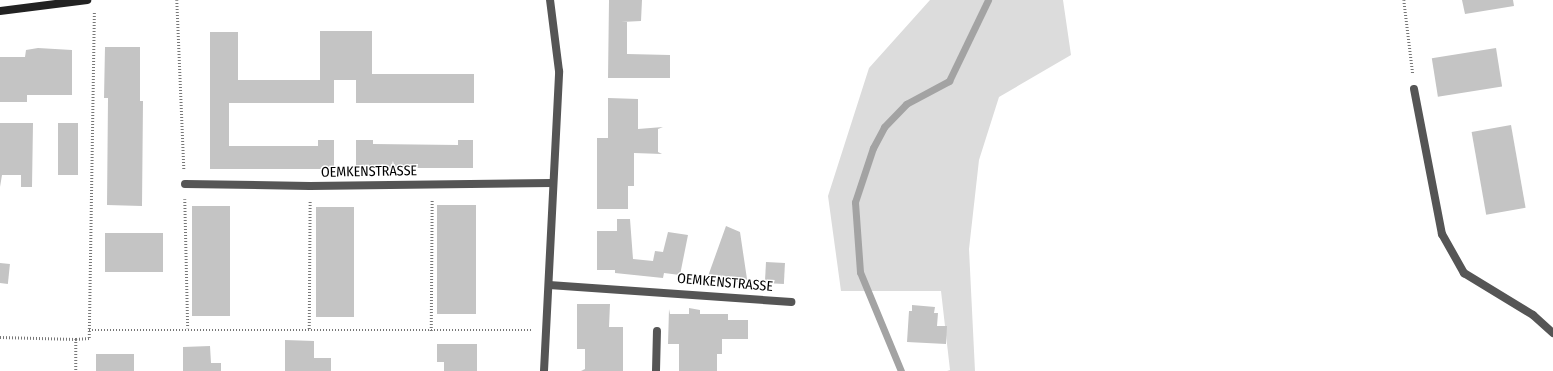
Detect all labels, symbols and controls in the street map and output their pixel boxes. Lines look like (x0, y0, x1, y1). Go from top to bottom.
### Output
street label: OEMKENSTRASSE (321, 163, 417, 181)
street label: OEMKENSTRASSE (676, 270, 774, 296)

